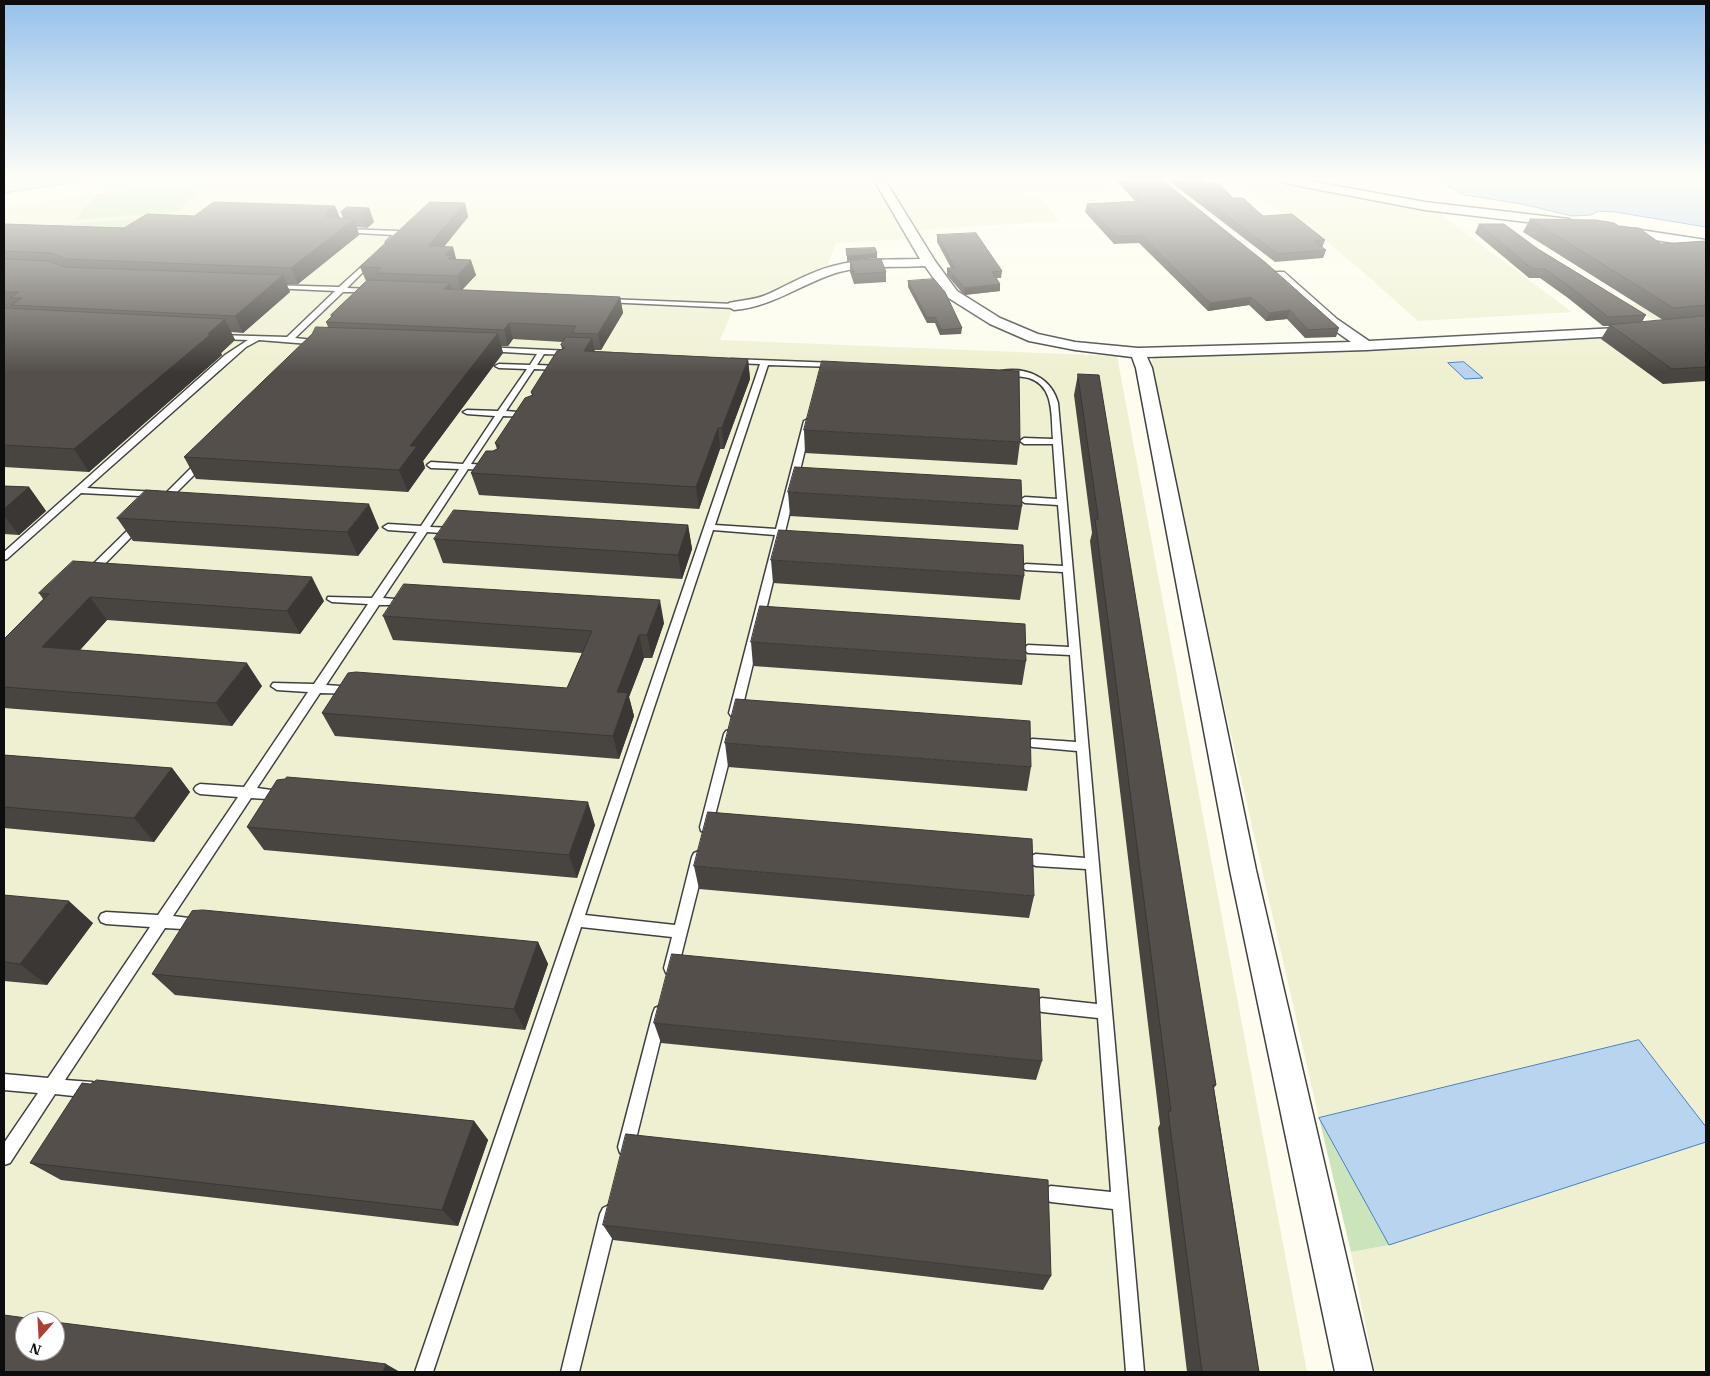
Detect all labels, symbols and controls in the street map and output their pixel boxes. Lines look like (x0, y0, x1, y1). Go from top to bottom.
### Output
north arrow (15, 1311, 65, 1361)
text: N (27, 1339, 44, 1360)

